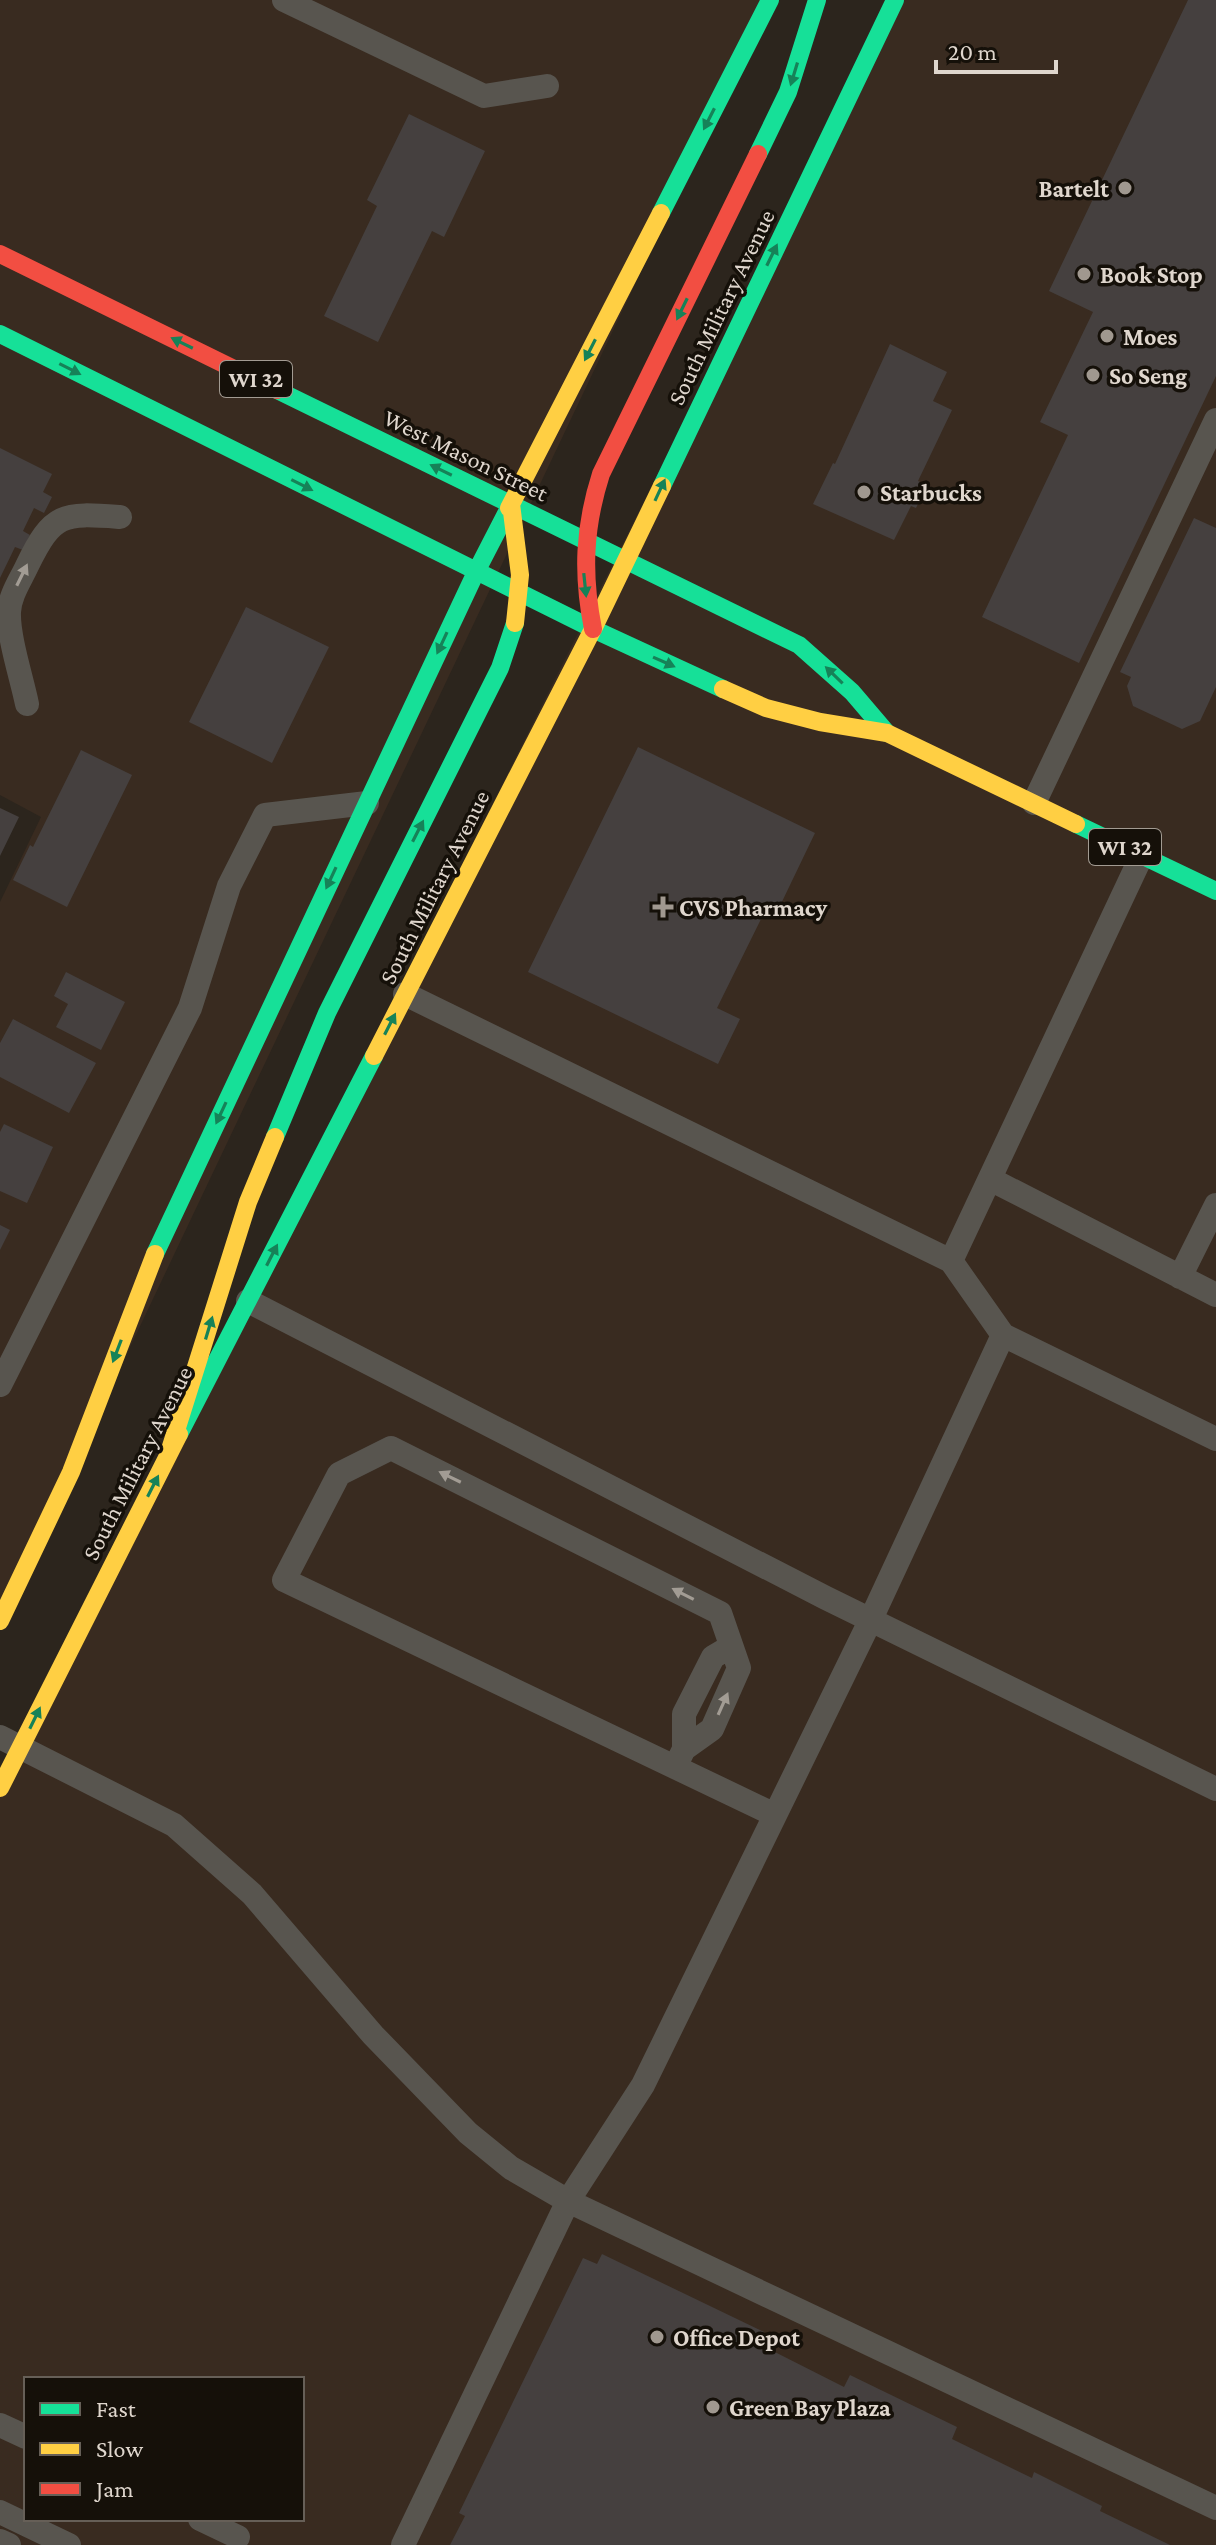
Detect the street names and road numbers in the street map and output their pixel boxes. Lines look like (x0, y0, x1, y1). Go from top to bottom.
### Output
street label: South Military Avenue (662, 205, 780, 409)
road number: WI 32 (220, 361, 292, 397)
street label: West Mason Street (379, 404, 553, 507)
street label: South Military Avenue (373, 786, 495, 988)
road number: WI 32 (1089, 829, 1161, 865)
street label: South Military Avenue (76, 1362, 198, 1564)

